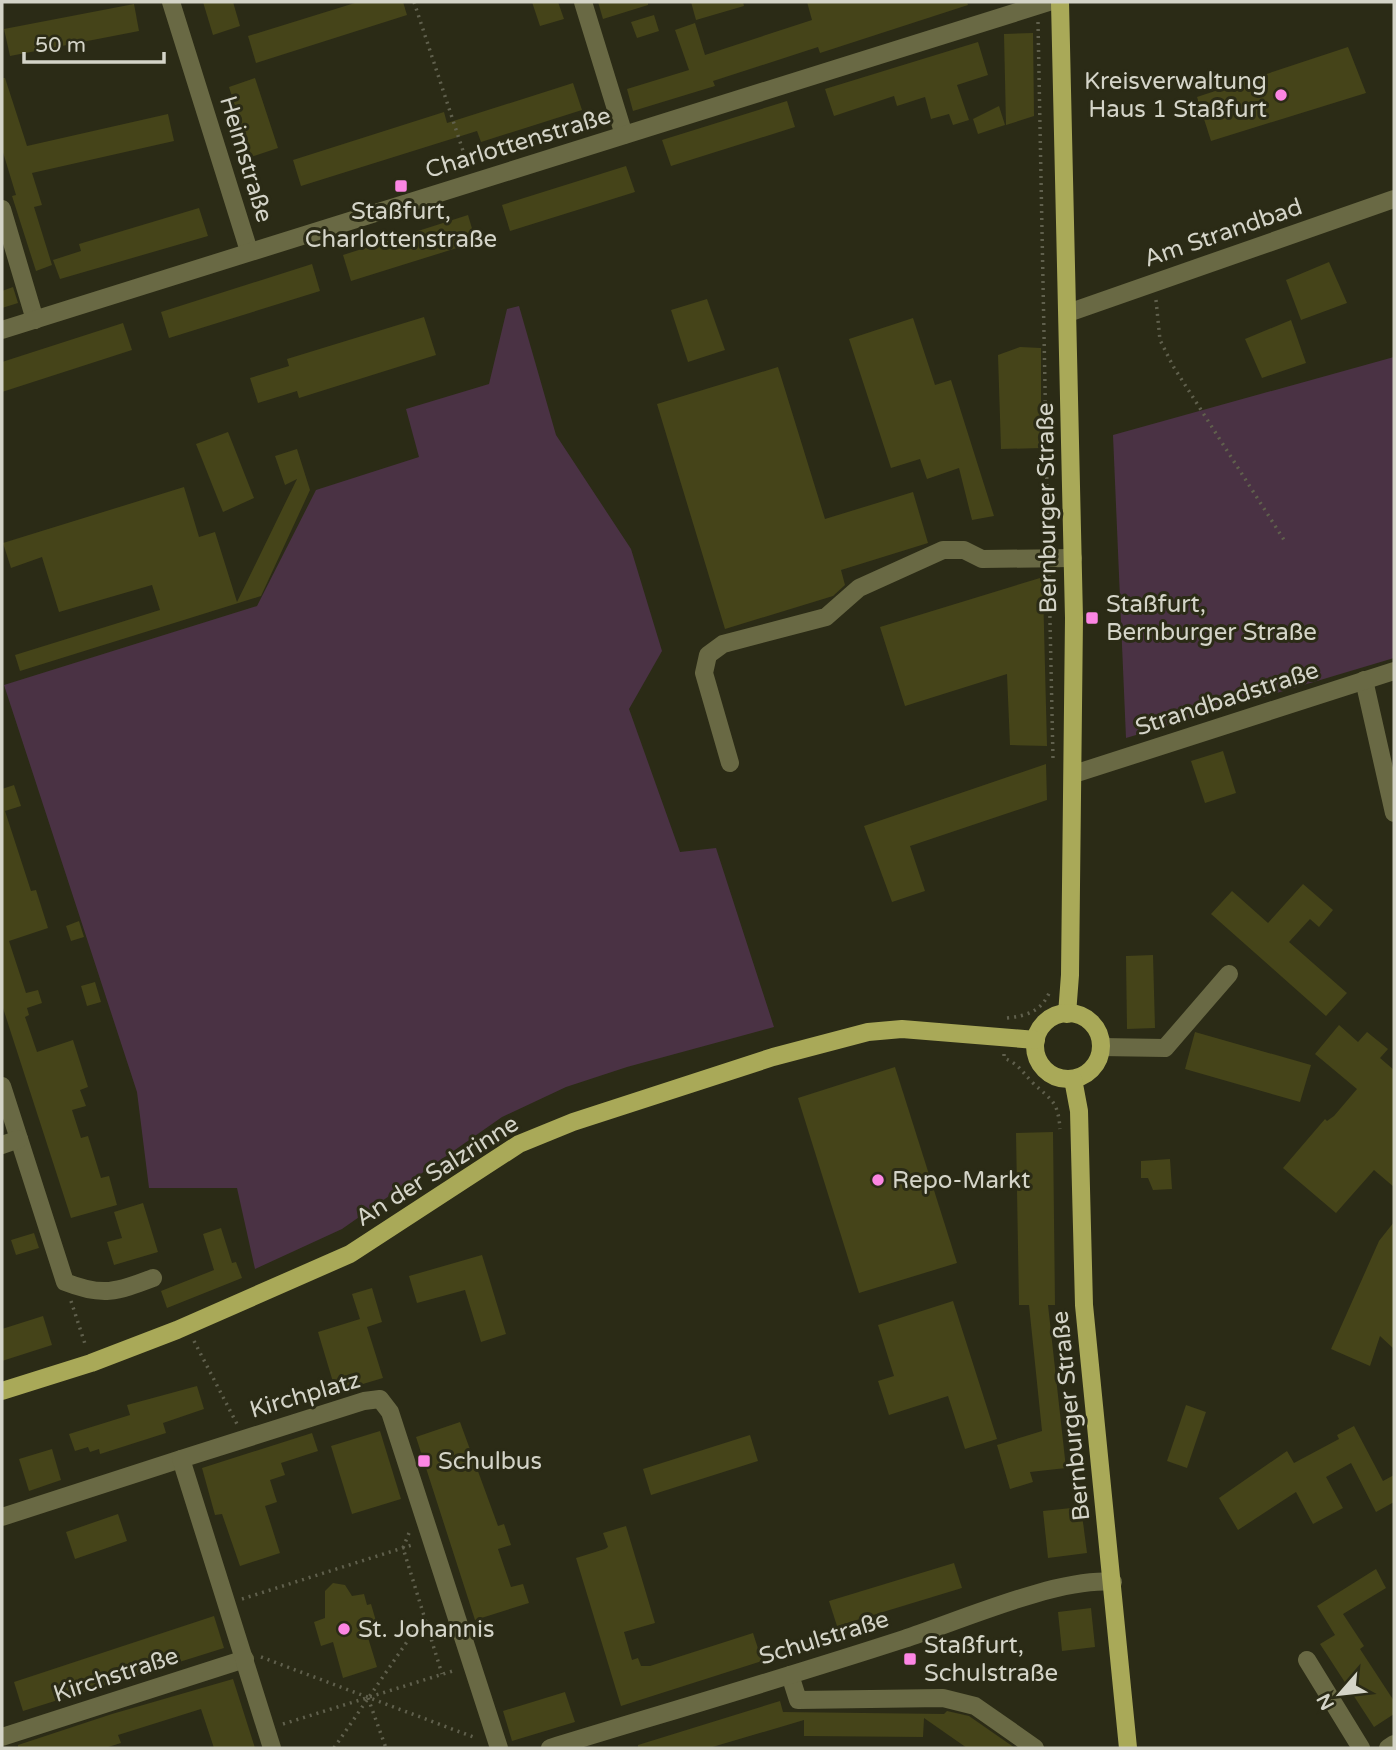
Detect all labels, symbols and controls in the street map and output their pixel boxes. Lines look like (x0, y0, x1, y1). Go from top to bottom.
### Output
scale bar (24, 21, 164, 65)
text: 50 m (35, 33, 86, 58)
place label: Kreisverwaltung Haus 1 Staßfurt (1084, 67, 1267, 124)
marker: Kreisverwaltung Haus 1 Staßfurt (1273, 87, 1289, 103)
street label: Heimstraße (213, 92, 279, 226)
street label: Charlottenstraße (422, 101, 614, 185)
marker: Staßfurt, Charlottenstraße (393, 178, 409, 194)
street label: Am Strandbad (1140, 192, 1306, 274)
place label: Staßfurt, Charlottenstraße (305, 197, 497, 254)
street label: Bernburger Straße (1031, 402, 1063, 614)
place label: Staßfurt, Bernburger Straße (1106, 590, 1317, 647)
marker: Staßfurt, Bernburger Straße (1084, 610, 1100, 626)
street label: Strandbadstraße (1132, 656, 1322, 742)
street label: An der Salzrinne (350, 1109, 524, 1233)
place label: Repo-Markt (892, 1166, 1030, 1195)
marker: Repo-Markt (870, 1172, 886, 1188)
street label: Bernburger Straße (1046, 1310, 1096, 1522)
street label: Kirchplatz (246, 1365, 364, 1425)
place label: Schulbus (438, 1447, 542, 1476)
marker: Schulbus (416, 1453, 432, 1469)
street label: Schulstraße (756, 1605, 892, 1671)
place label: St. Johannis (358, 1615, 495, 1644)
marker: St. Johannis (336, 1621, 352, 1637)
place label: Staßfurt, Schulstraße (924, 1631, 1058, 1688)
street label: Kirchstraße (50, 1641, 182, 1709)
marker: Staßfurt, Schulstraße (902, 1651, 918, 1667)
north arrow (1305, 1659, 1375, 1729)
text: N (1313, 1690, 1339, 1713)

